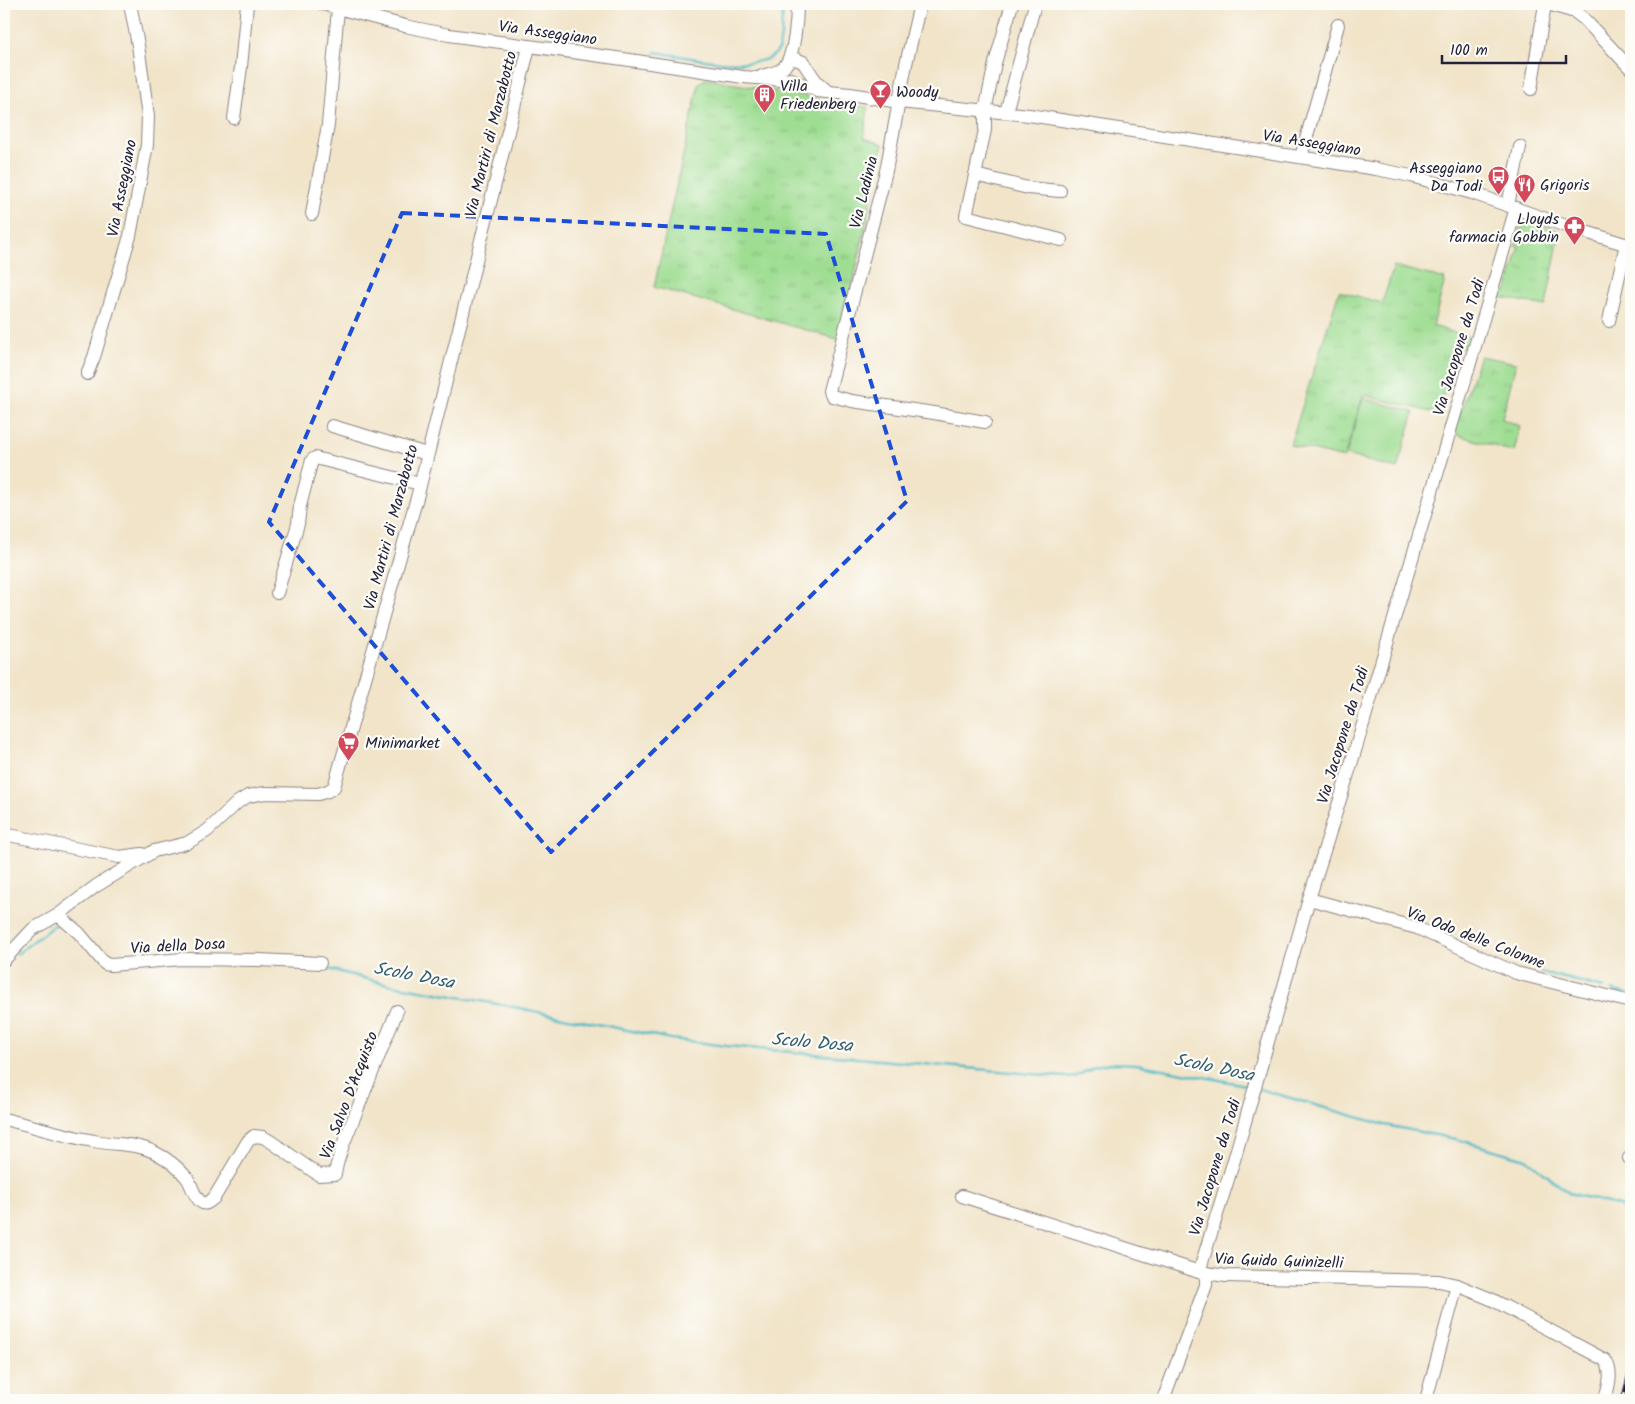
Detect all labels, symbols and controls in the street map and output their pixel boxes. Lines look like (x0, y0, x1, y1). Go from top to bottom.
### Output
street label: Via Asseggiano (497, 14, 599, 53)
scale bar (1442, 32, 1566, 64)
text: 100 m (1450, 39, 1488, 63)
street label: Via Martiri di Marzabotto (459, 49, 524, 220)
place label: Villa Friedenberg (780, 74, 857, 117)
bar icon: Woody (868, 79, 892, 110)
place label: Woody (896, 80, 939, 105)
building icon: Villa Friedenberg (752, 82, 776, 113)
street label: Via Asseggiano (1261, 123, 1363, 164)
street label: Via Asseggiano (101, 137, 144, 239)
street label: Via Ladinia (843, 153, 886, 231)
place label: Asseggiano Da Todi (1409, 156, 1483, 199)
bus stop icon: Asseggiano Da Todi (1486, 164, 1510, 195)
restaurant icon: Grigoris (1512, 172, 1536, 203)
place label: Grigoris (1540, 173, 1590, 198)
place label: Lloyds farmacia Gobbin (1449, 207, 1559, 250)
pharmacy icon: Lloyds farmacia Gobbin (1563, 215, 1587, 246)
street label: Via Jacopone da Todi (1427, 275, 1493, 419)
street label: Via Martiri di Marzabotto (357, 442, 426, 613)
street label: Via Jacopone da Todi (1311, 663, 1377, 807)
supermarket icon: Minimarket (337, 730, 361, 761)
place label: Minimarket (365, 731, 441, 756)
street label: Via Odo delle Colonne (1403, 900, 1548, 976)
street label: Via della Dosa (130, 932, 226, 961)
water label: Scolo Dosa (371, 954, 458, 999)
water label: Scolo Dosa (770, 1026, 855, 1062)
street label: Via Salvo D'Acquisto (313, 1028, 385, 1163)
water label: Scolo Dosa (1171, 1046, 1258, 1091)
street label: Via Jacopone da Todi (1183, 1095, 1249, 1239)
street label: Via Guido Guinizelli (1214, 1247, 1345, 1276)

